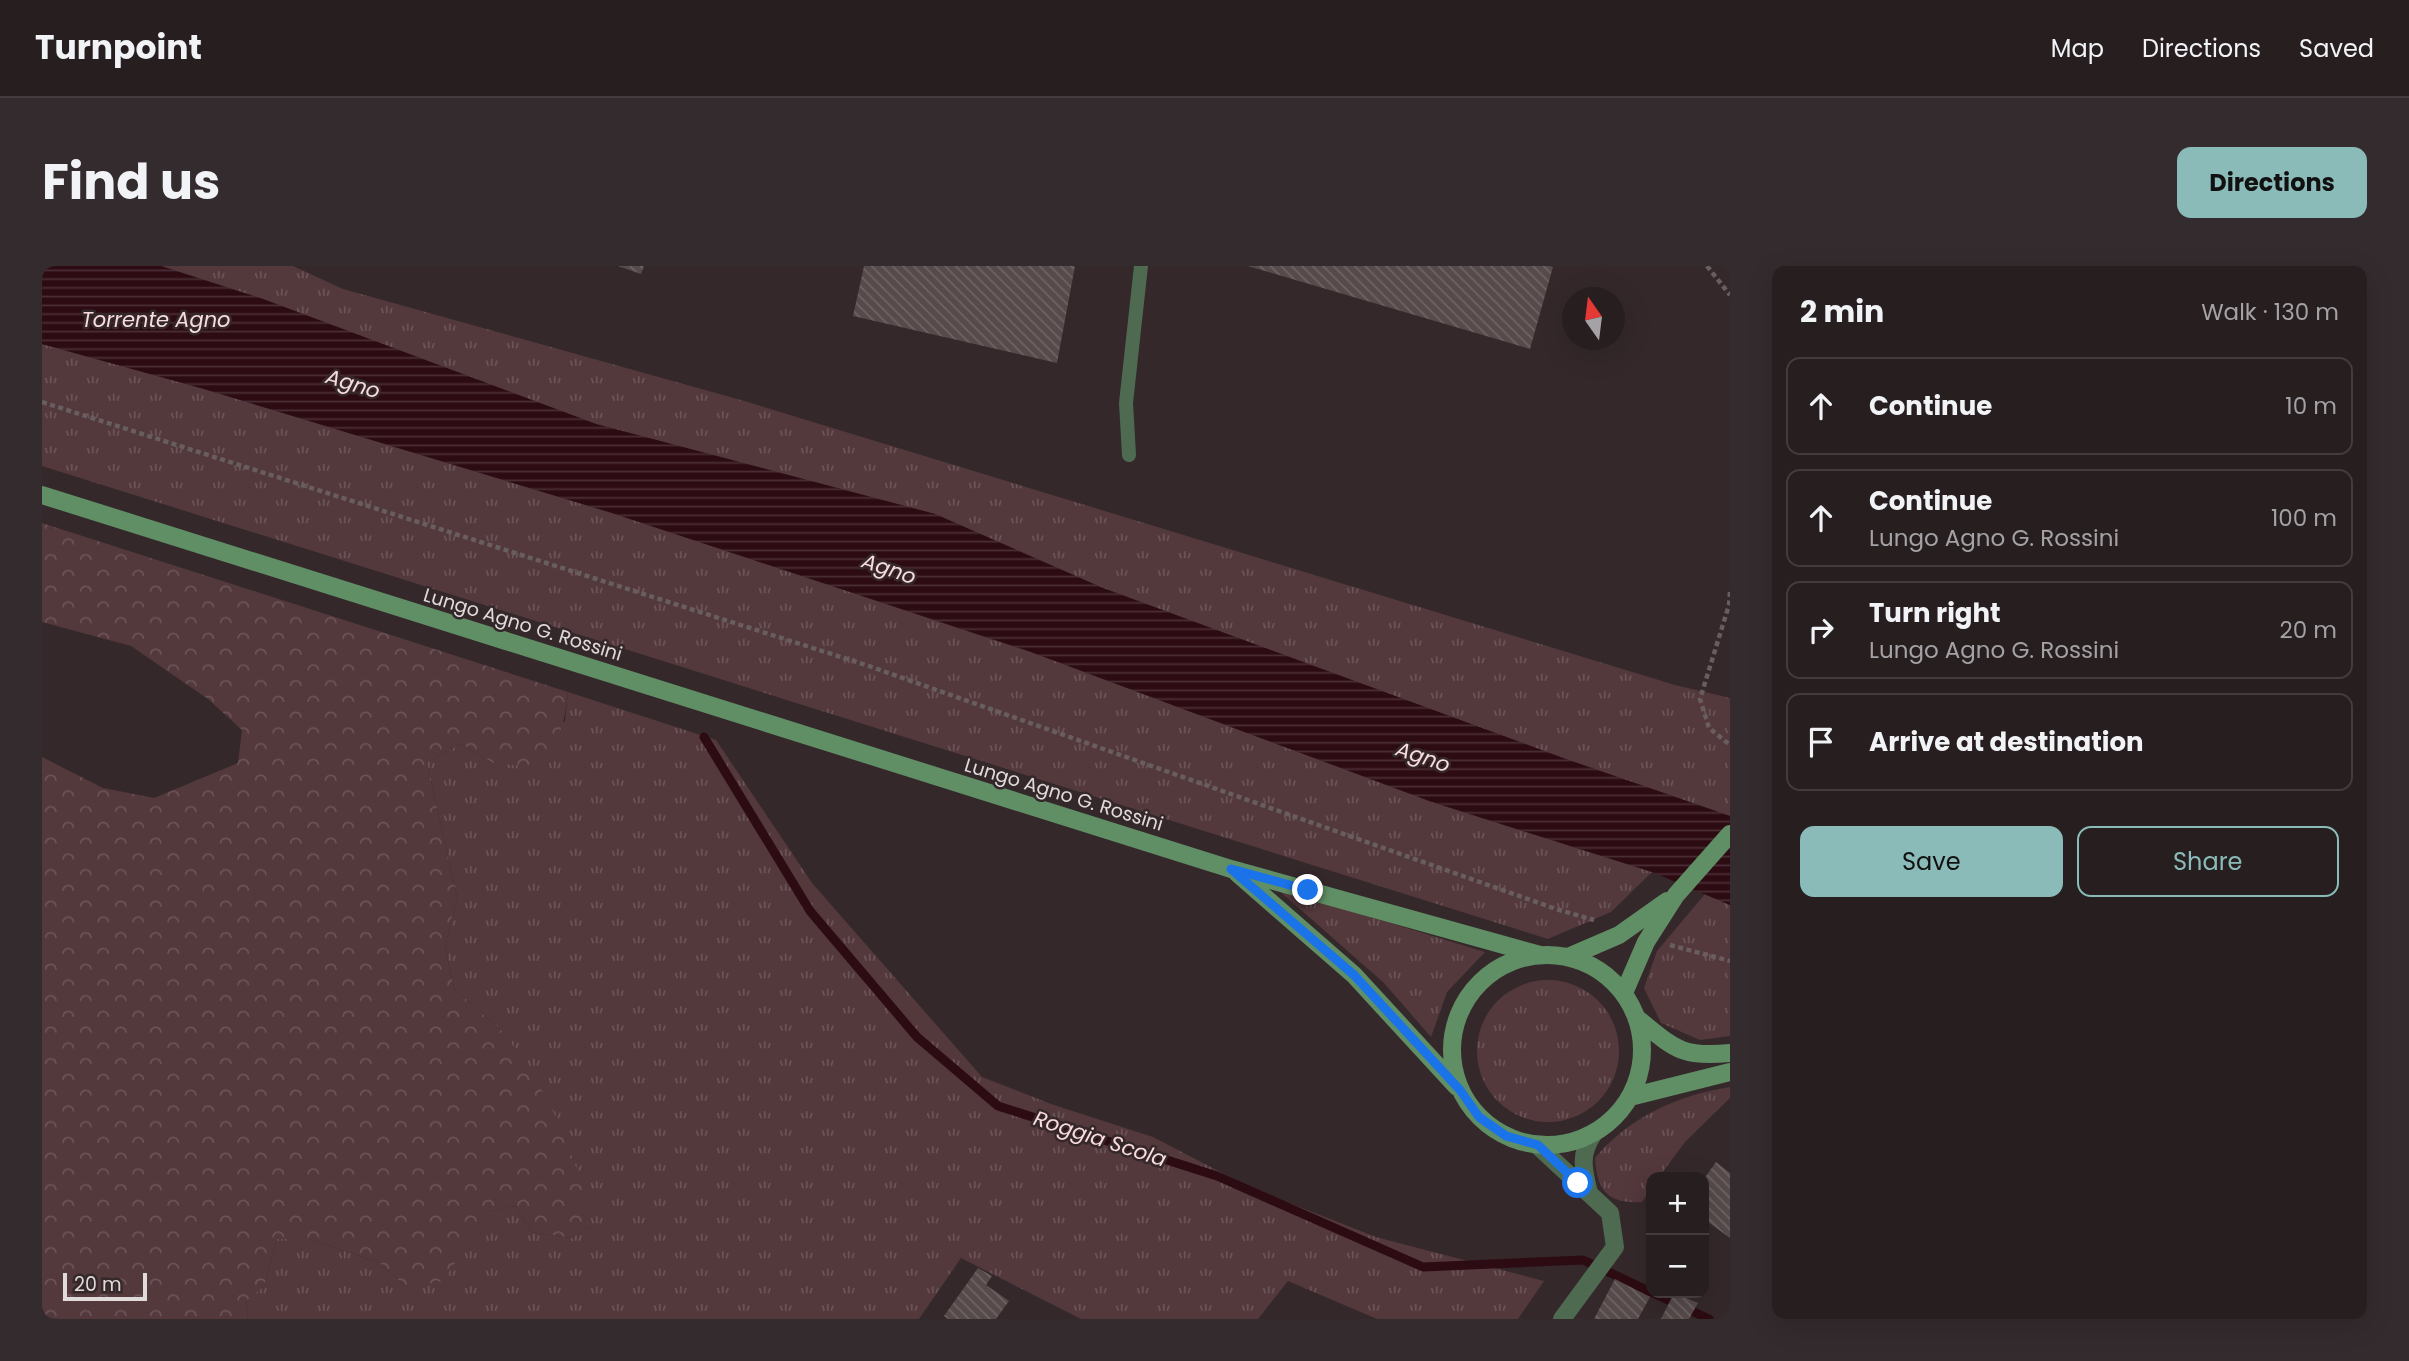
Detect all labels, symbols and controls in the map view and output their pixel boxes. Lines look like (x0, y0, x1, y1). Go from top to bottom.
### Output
text: Turnpoint (35, 24, 202, 71)
text: Map (2051, 32, 2104, 65)
text: Directions (2142, 32, 2261, 65)
text: Saved (2299, 32, 2374, 65)
button: Directions (2177, 147, 2367, 218)
text: Find us (42, 148, 220, 216)
north arrow (1562, 287, 1625, 350)
text: 2 min (1800, 290, 1884, 333)
text: Walk · 130 m (2201, 296, 2339, 328)
water label: Torrente Agno (81, 305, 231, 334)
water label: Agno (322, 361, 384, 405)
icon: ahead (1802, 387, 1840, 425)
text: Continue (1869, 388, 1992, 424)
text: 10 m (2285, 390, 2337, 422)
text: Continue (1869, 483, 1992, 519)
icon: ahead (1802, 499, 1840, 537)
text: 100 m (2271, 502, 2337, 534)
text: Lungo Agno G. Rossini (1869, 522, 2119, 554)
water label: Agno (857, 546, 920, 591)
street label: Lungo Agno G. Rossini (420, 581, 626, 668)
text: Turn right (1869, 595, 2001, 631)
icon: right (1802, 611, 1840, 649)
text: 20 m (2279, 614, 2337, 646)
text: Lungo Agno G. Rossini (1869, 634, 2119, 666)
icon: arrive (1802, 723, 1840, 761)
text: Arrive at destination (1869, 724, 2144, 760)
water label: Agno (1391, 734, 1454, 779)
street label: Lungo Agno G. Rossini (961, 751, 1167, 838)
button: Save (1800, 826, 2063, 897)
button: Share (2077, 826, 2339, 897)
route end (1292, 874, 1323, 905)
water label: Roggia Scola (1030, 1103, 1170, 1174)
route start (1562, 1167, 1593, 1198)
map controls (1646, 1172, 1709, 1298)
button: + (1646, 1172, 1709, 1235)
button: − (1646, 1235, 1709, 1298)
scale bar (63, 1270, 147, 1302)
text: 20 m (74, 1271, 122, 1298)

